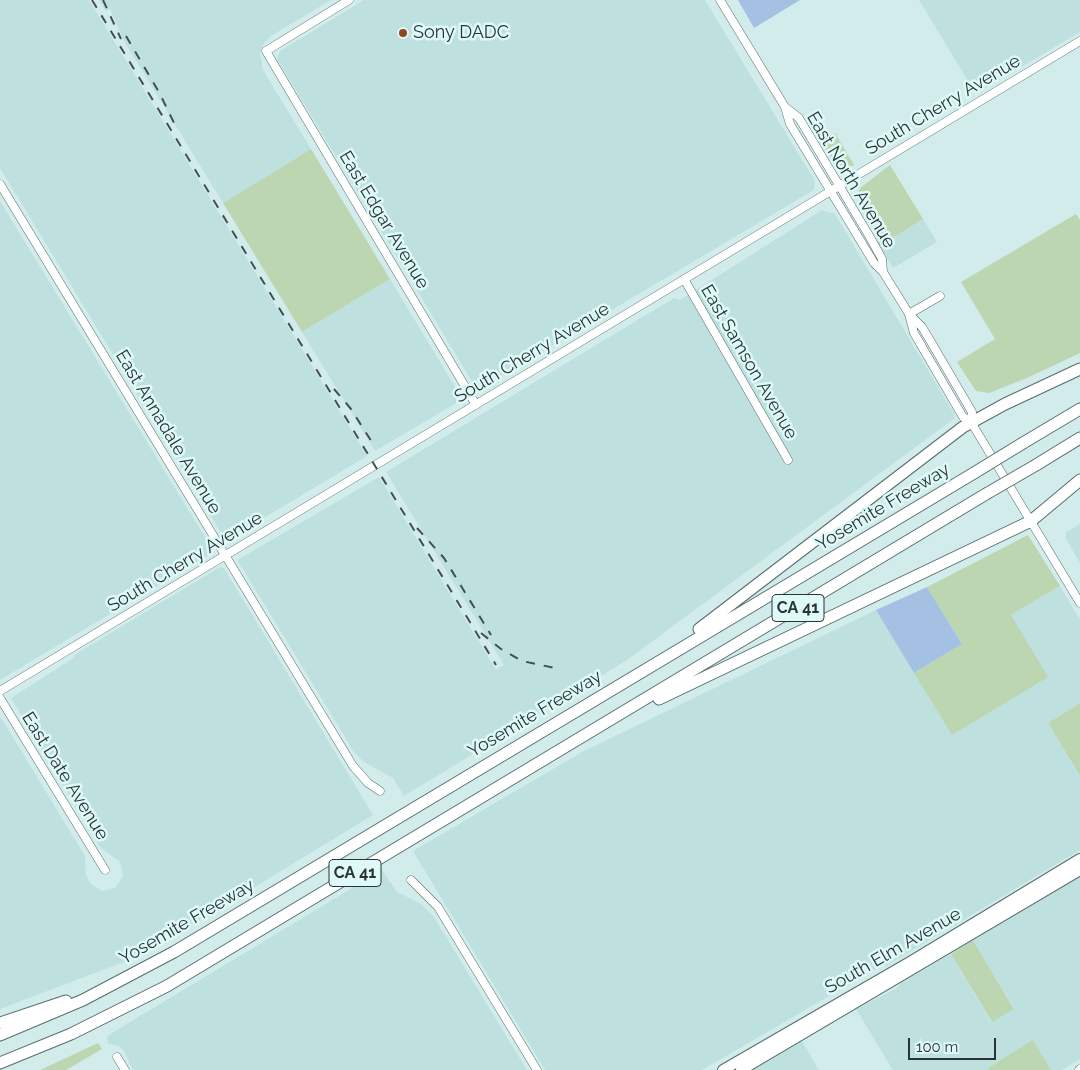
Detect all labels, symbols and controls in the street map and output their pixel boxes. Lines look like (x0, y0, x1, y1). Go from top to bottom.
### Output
place label: Sony DADC (413, 22, 509, 44)
marker: Sony DADC (397, 27, 409, 39)
street label: South Cherry Avenue (862, 50, 1024, 160)
street label: East North Avenue (802, 108, 900, 252)
street label: East Edgar Avenue (334, 147, 434, 293)
street label: East Samson Avenue (696, 281, 802, 443)
street label: South Cherry Avenue (451, 298, 613, 408)
street label: East Annadale Avenue (111, 346, 225, 518)
street label: Yosemite Freeway (812, 459, 954, 555)
street label: South Cherry Avenue (104, 507, 266, 617)
road number: CA 41 (772, 594, 824, 622)
street label: Yosemite Freeway (464, 666, 606, 762)
street label: East Date Avenue (17, 708, 113, 844)
road number: CA 41 (329, 860, 381, 886)
street label: Yosemite Freeway (116, 875, 258, 969)
street label: South Elm Avenue (821, 903, 965, 999)
scale bar (910, 1028, 998, 1060)
text: 100 m (916, 1038, 958, 1056)

